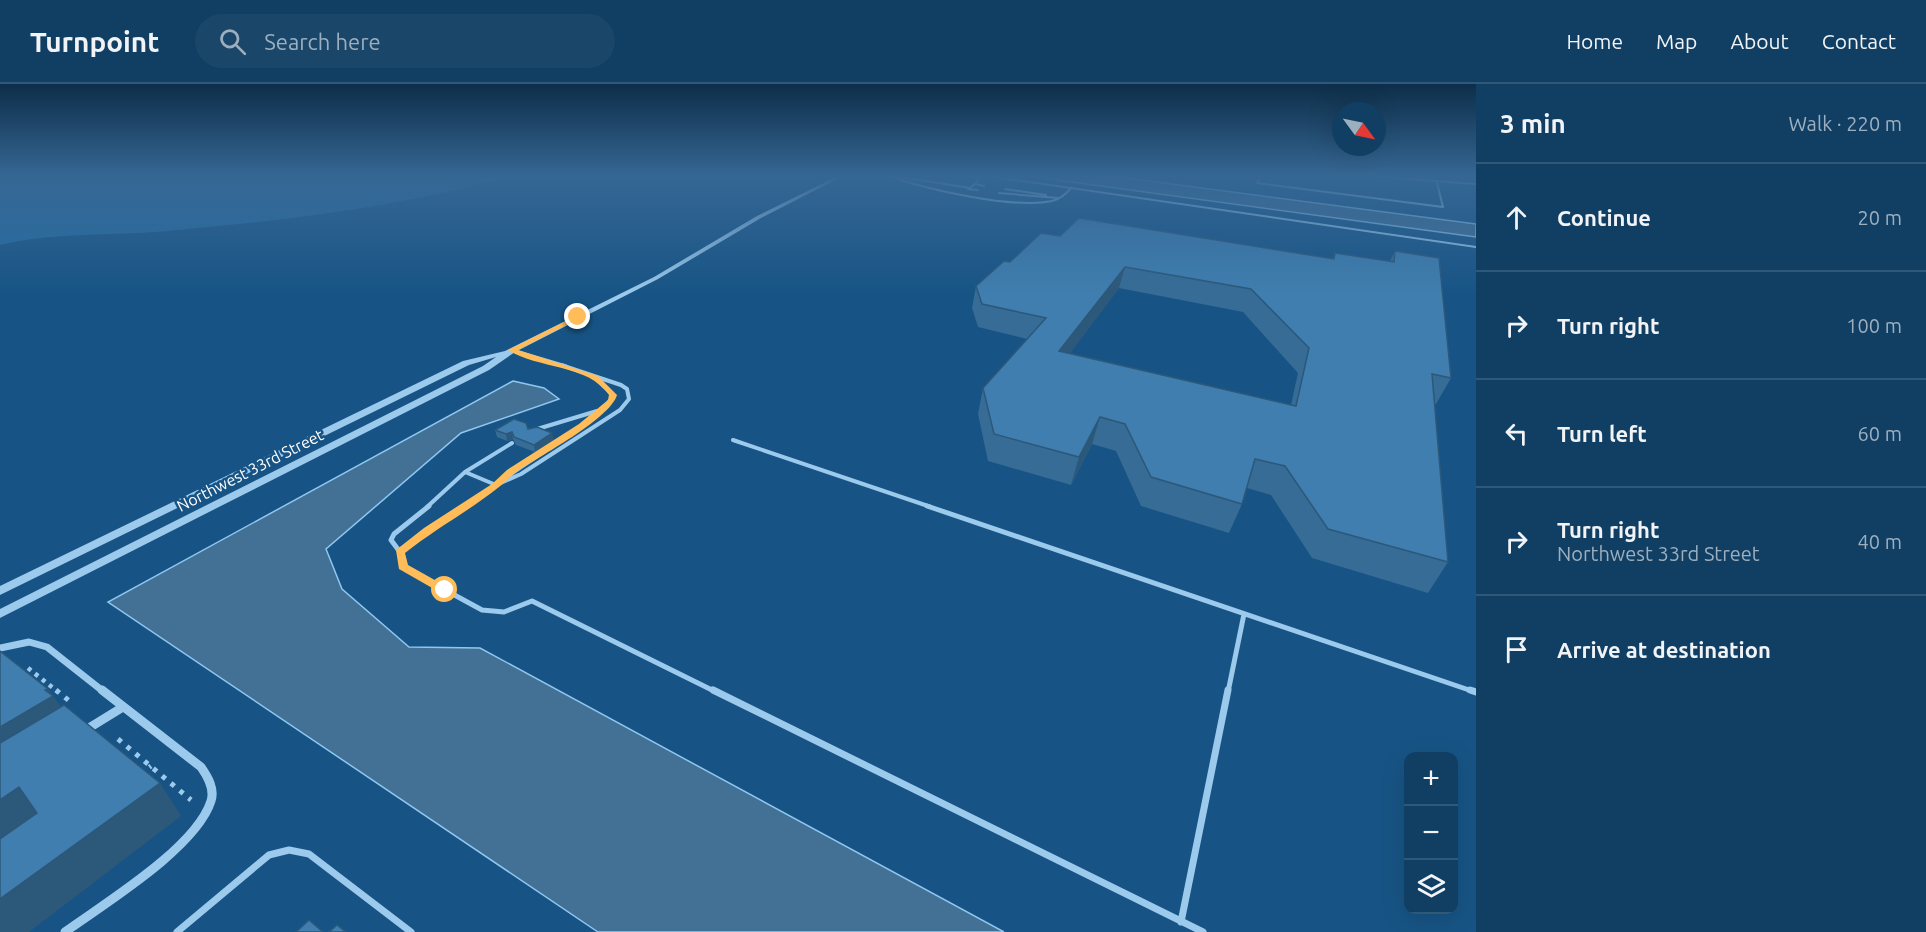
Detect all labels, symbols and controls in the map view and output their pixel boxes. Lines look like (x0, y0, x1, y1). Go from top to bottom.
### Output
search box (195, 14, 615, 68)
icon: search (216, 25, 249, 58)
text: Turnpoint (30, 26, 159, 57)
text: Search here (264, 29, 381, 54)
text: Home (1566, 29, 1623, 53)
text: Map (1656, 29, 1697, 53)
text: About (1730, 29, 1789, 53)
text: Contact (1822, 29, 1896, 53)
north arrow (1332, 102, 1386, 156)
text: 3 min (1500, 109, 1566, 138)
text: Walk · 220 m (1789, 112, 1902, 135)
icon: ahead (1500, 201, 1533, 234)
text: Continue (1557, 205, 1651, 230)
text: 20 m (1858, 206, 1902, 229)
route end (564, 303, 590, 329)
icon: right (1500, 309, 1533, 342)
text: Turn right (1557, 313, 1659, 338)
text: 100 m (1846, 314, 1902, 337)
icon: left (1500, 417, 1533, 450)
text: Turn left (1557, 421, 1647, 446)
text: 60 m (1858, 422, 1902, 445)
street label: Northwest 33rd Street (174, 425, 327, 515)
text: Turn right (1557, 517, 1659, 542)
icon: right (1500, 525, 1533, 558)
text: 40 m (1858, 530, 1902, 553)
text: Northwest 33rd Street (1557, 542, 1760, 565)
route start (431, 576, 457, 602)
icon: arrive (1500, 633, 1533, 666)
text: Arrive at destination (1557, 637, 1771, 662)
map controls (1404, 752, 1458, 914)
button: + (1404, 752, 1458, 806)
button: − (1404, 806, 1458, 860)
button: layers (1404, 860, 1458, 914)

